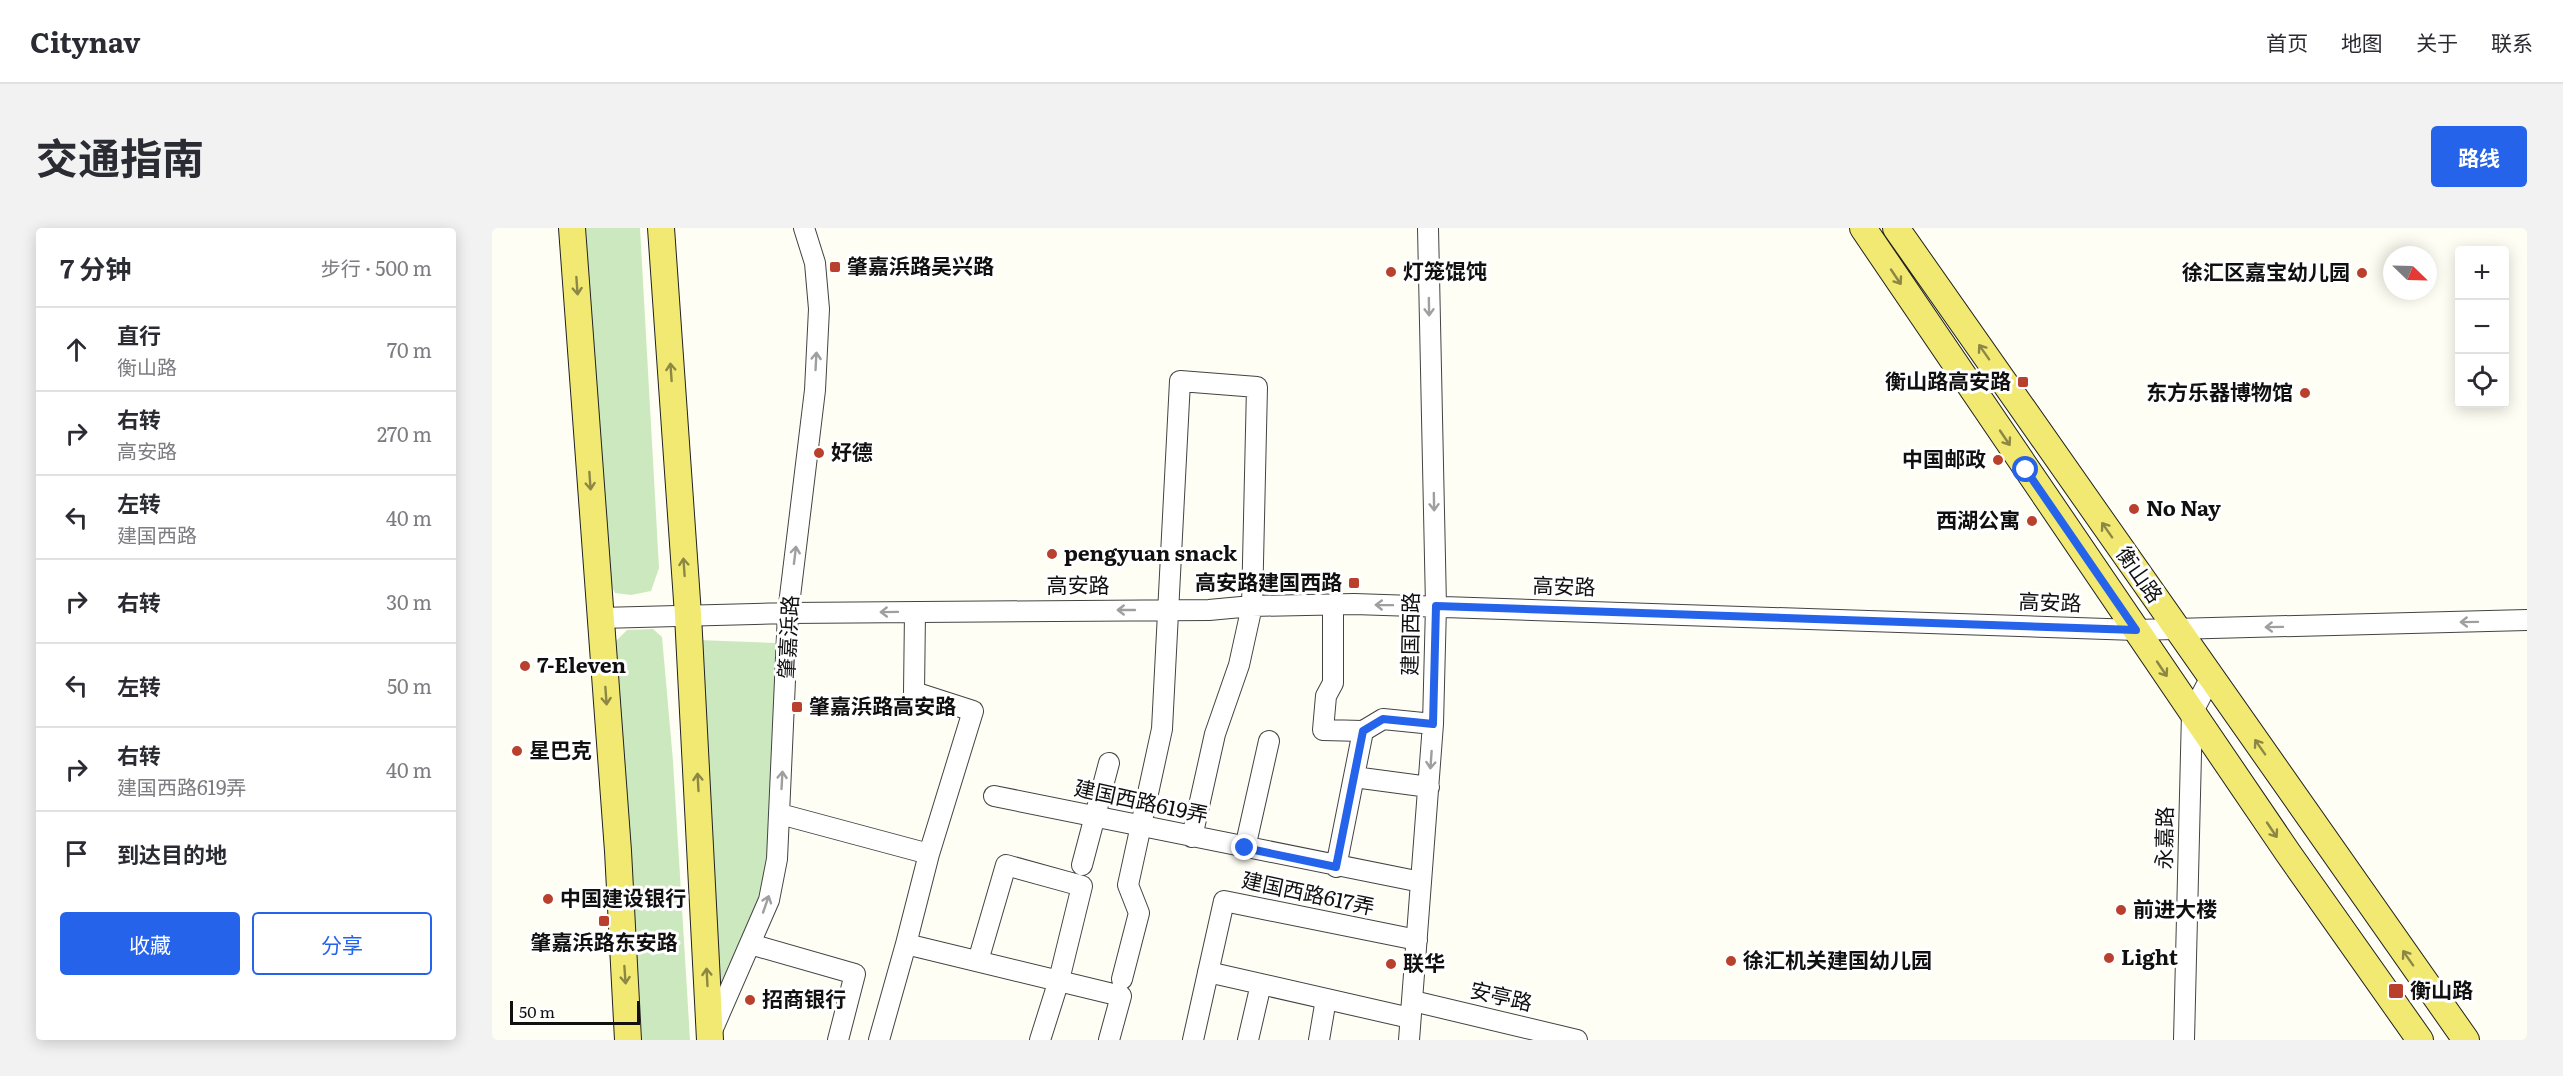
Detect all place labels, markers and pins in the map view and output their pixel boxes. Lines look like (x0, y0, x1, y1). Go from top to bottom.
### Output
place label: 肇嘉浜路吴兴路 (847, 249, 994, 280)
place label: 灯笼馄饨 (1403, 254, 1487, 285)
place label: 徐汇区嘉宝幼儿园 (2182, 255, 2350, 286)
marker: 肇嘉浜路吴兴路 (828, 260, 842, 274)
marker: 灯笼馄饨 (1384, 265, 1398, 279)
marker: 徐汇区嘉宝幼儿园 (2355, 266, 2369, 280)
place label: 衡山路高安路 (1885, 364, 2011, 395)
marker: 衡山路高安路 (2016, 375, 2030, 389)
place label: 东方乐器博物馆 (2146, 375, 2293, 406)
marker: 东方乐器博物馆 (2298, 386, 2312, 400)
place label: 好德 (831, 435, 873, 466)
place label: 中国邮政 (1902, 442, 1986, 473)
marker: 好德 (812, 446, 826, 460)
marker: 中国邮政 (1991, 453, 2005, 467)
place label: No Nay (2146, 491, 2221, 522)
marker: No Nay (2127, 502, 2141, 516)
place label: 西湖公寓 (1936, 503, 2020, 534)
marker: 西湖公寓 (2025, 514, 2039, 528)
place label: pengyuan snack (1064, 536, 1238, 567)
marker: pengyuan snack (1045, 547, 1059, 561)
place label: 高安路建国西路 (1195, 565, 1342, 596)
marker: 高安路建国西路 (1347, 576, 1361, 590)
place label: 7-Eleven (537, 648, 626, 679)
marker: 7-Eleven (518, 659, 532, 673)
place label: 肇嘉浜路高安路 (809, 689, 956, 720)
marker: 肇嘉浜路高安路 (790, 700, 804, 714)
place label: 星巴克 (529, 733, 592, 764)
marker: 星巴克 (510, 744, 524, 758)
place label: 中国建设银行 (560, 881, 686, 912)
marker: 中国建设银行 (541, 892, 555, 906)
place label: 前进大楼 (2133, 892, 2217, 923)
marker: 前进大楼 (2114, 903, 2128, 917)
marker: 肇嘉浜路东安路 (597, 914, 611, 928)
place label: 肇嘉浜路东安路 (531, 925, 678, 956)
place label: Light (2121, 940, 2179, 971)
place label: 徐汇机关建国幼儿园 (1743, 943, 1932, 974)
place label: 联华 (1403, 946, 1445, 977)
marker: Light (2102, 951, 2116, 965)
marker: 徐汇机关建国幼儿园 (1724, 954, 1738, 968)
marker: 联华 (1384, 957, 1398, 971)
place label: 衡山路 (2410, 973, 2473, 1004)
place label: 招商银行 (762, 982, 846, 1013)
marker: 衡山路 (2387, 982, 2405, 1000)
marker: 招商银行 (743, 993, 757, 1007)

